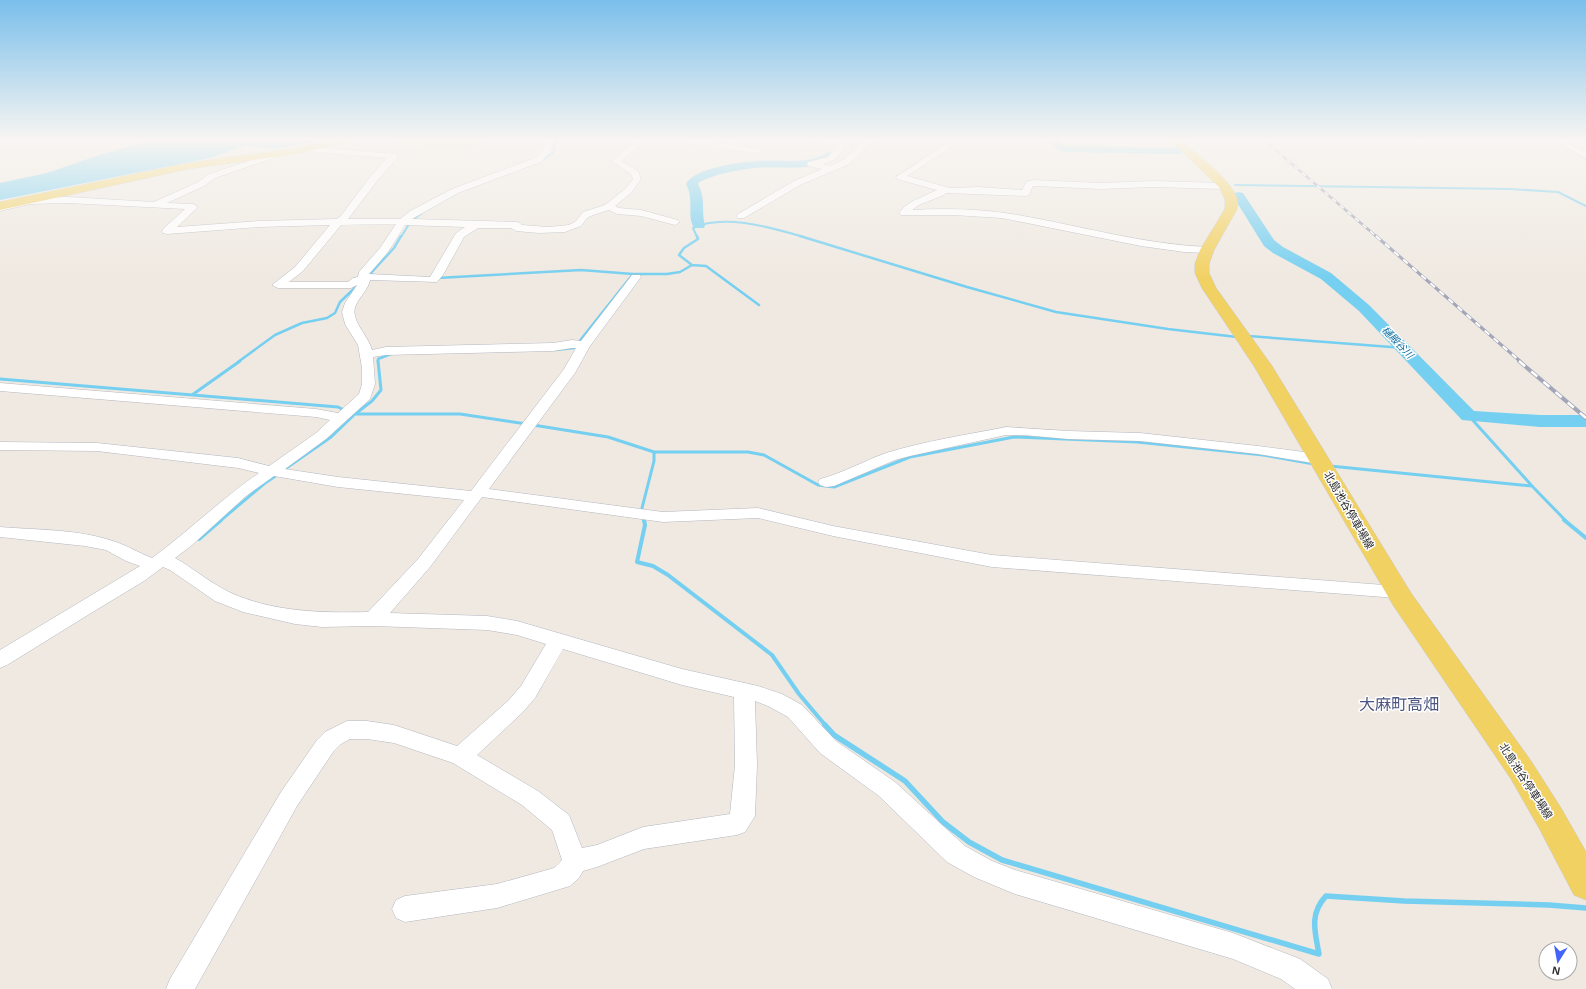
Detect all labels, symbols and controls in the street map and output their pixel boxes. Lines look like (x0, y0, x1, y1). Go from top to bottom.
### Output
water label: 樋殿谷川 (1380, 324, 1416, 361)
street label: 北島池谷停車場線 (1322, 469, 1376, 551)
district label: 大麻町高畑 (1359, 696, 1439, 713)
street label: 北島池谷停車場線 (1497, 741, 1555, 821)
north arrow (1538, 941, 1578, 981)
text: N (1551, 964, 1561, 977)

